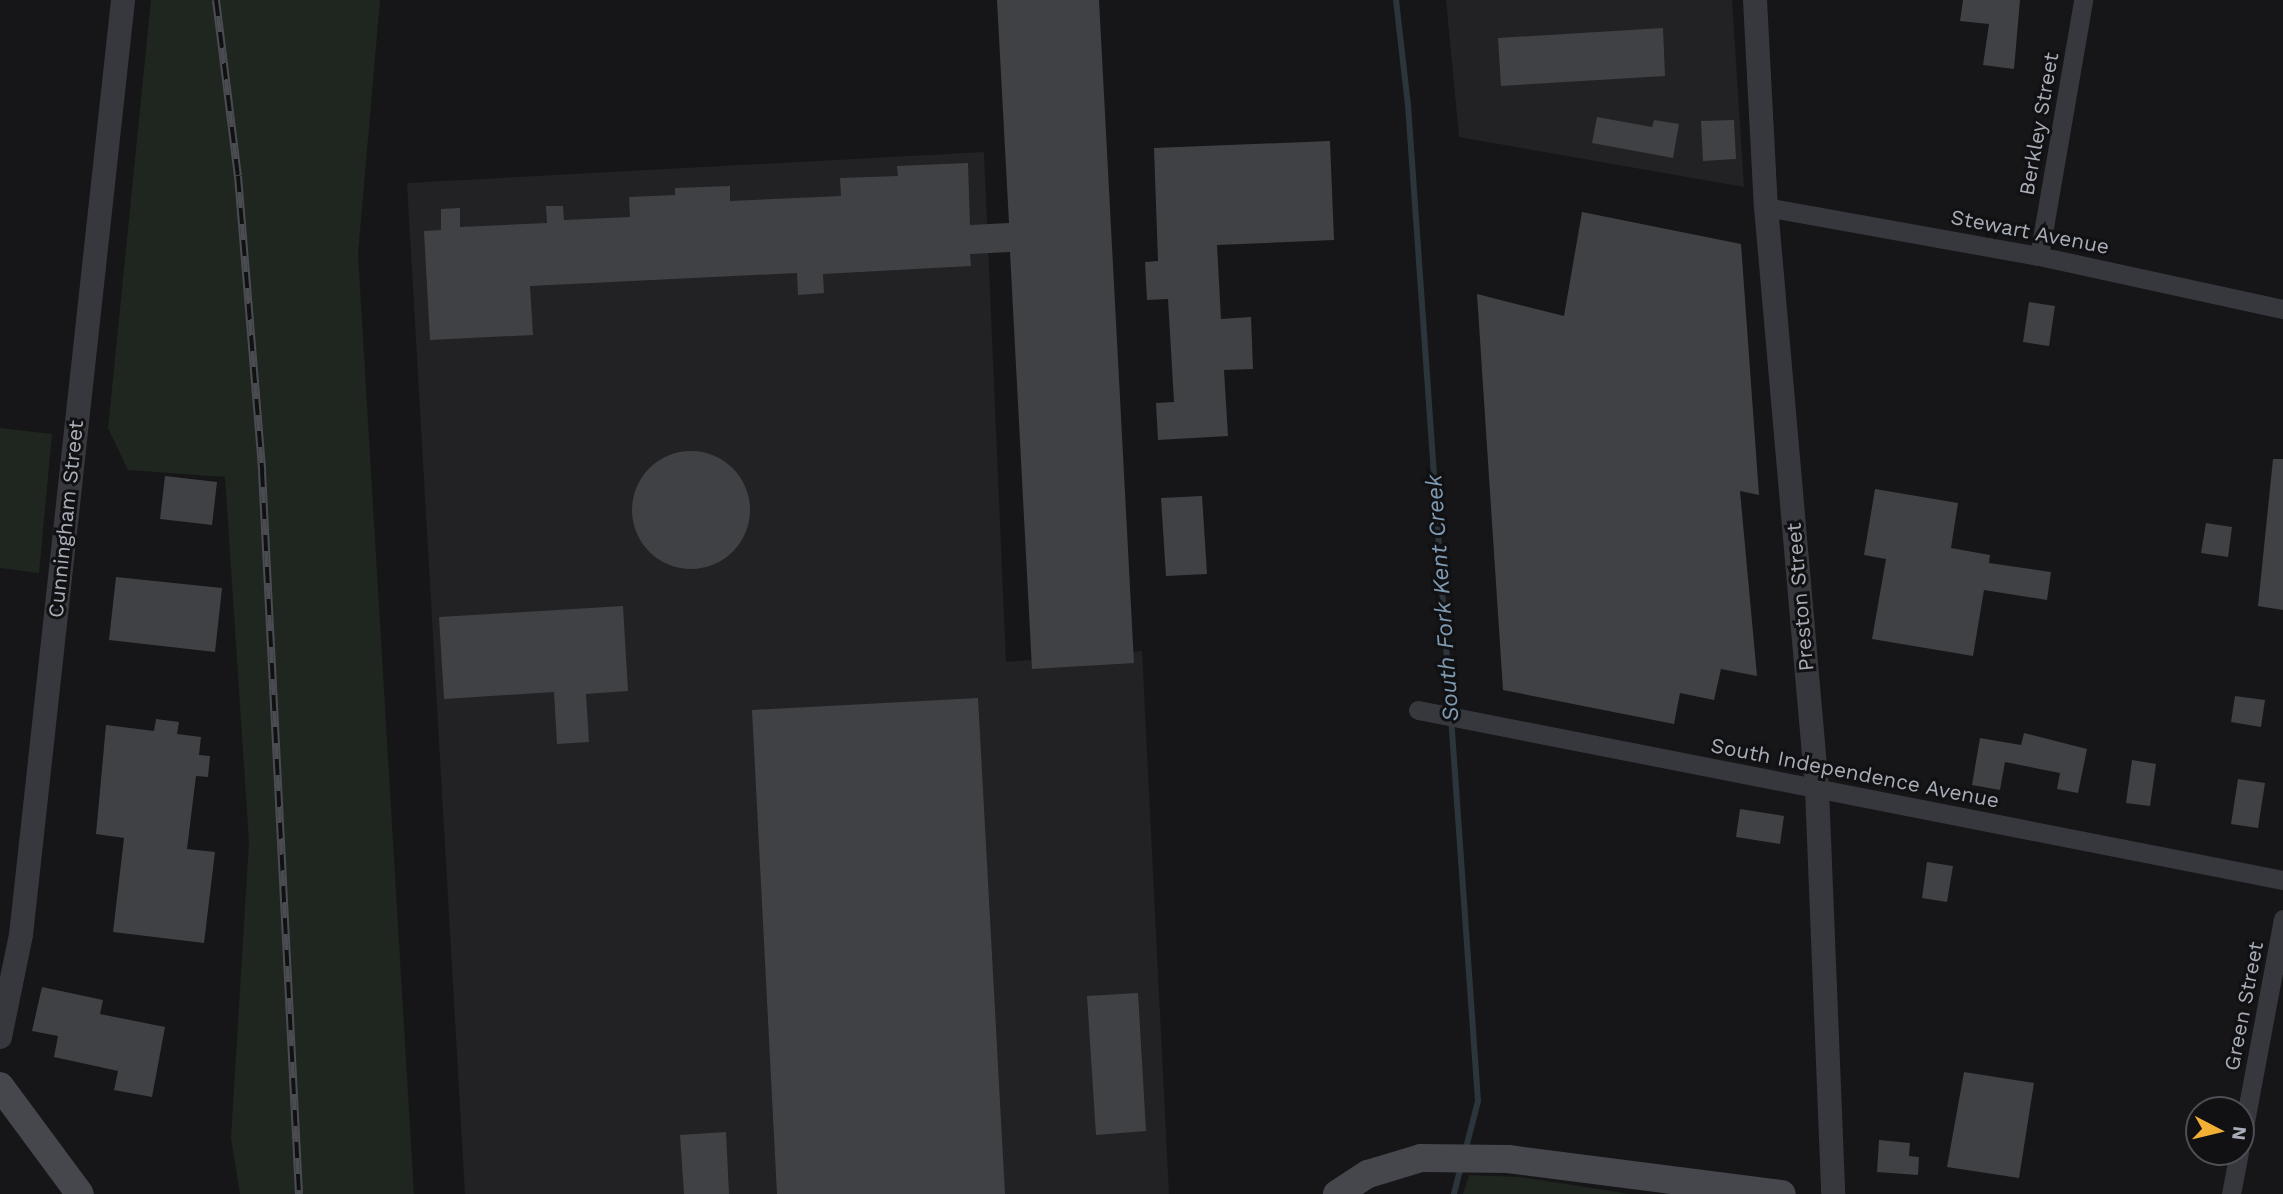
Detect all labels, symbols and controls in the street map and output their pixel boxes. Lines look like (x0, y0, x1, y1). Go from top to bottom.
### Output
street label: Berkley Street (2014, 50, 2064, 198)
street label: Stewart Avenue (1948, 204, 2112, 260)
street label: Cunningham Street (43, 419, 89, 619)
water label: South Fork Kent Creek (1421, 473, 1465, 723)
street label: Preston Street (1781, 522, 1819, 672)
street label: South Independence Avenue (1708, 733, 2002, 813)
street label: Green Street (2219, 939, 2269, 1073)
north arrow (2185, 1096, 2255, 1166)
text: N (2227, 1125, 2252, 1142)

